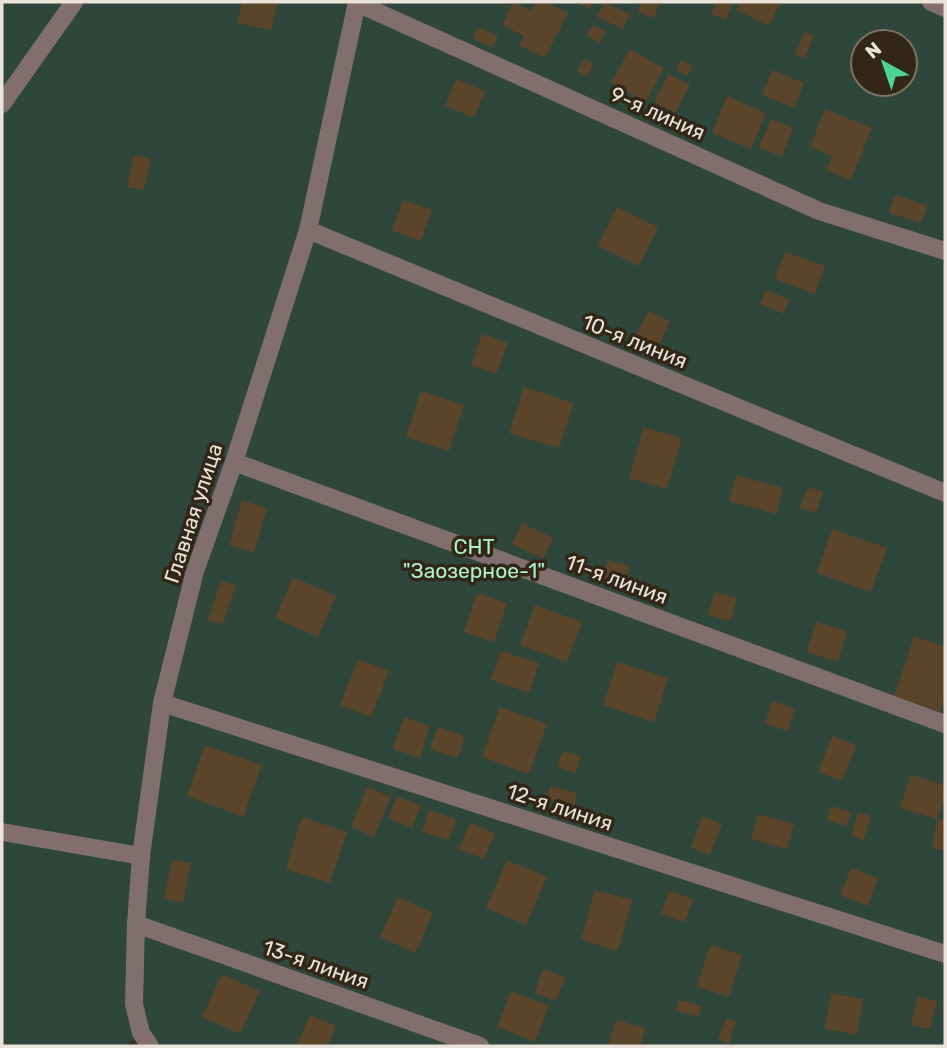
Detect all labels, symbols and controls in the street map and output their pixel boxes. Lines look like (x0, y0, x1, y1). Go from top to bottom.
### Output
north arrow (849, 28, 919, 98)
text: N (861, 37, 886, 64)
street label: 9-я линия (607, 81, 709, 145)
street label: 10-я линия (579, 309, 691, 373)
street label: Главная улица (159, 440, 227, 586)
park label: СНТ "Заозерное-1" (403, 534, 545, 583)
street label: 11-я линия (563, 549, 671, 609)
street label: 12-я линия (504, 778, 616, 836)
street label: 13-я линия (260, 934, 372, 994)

